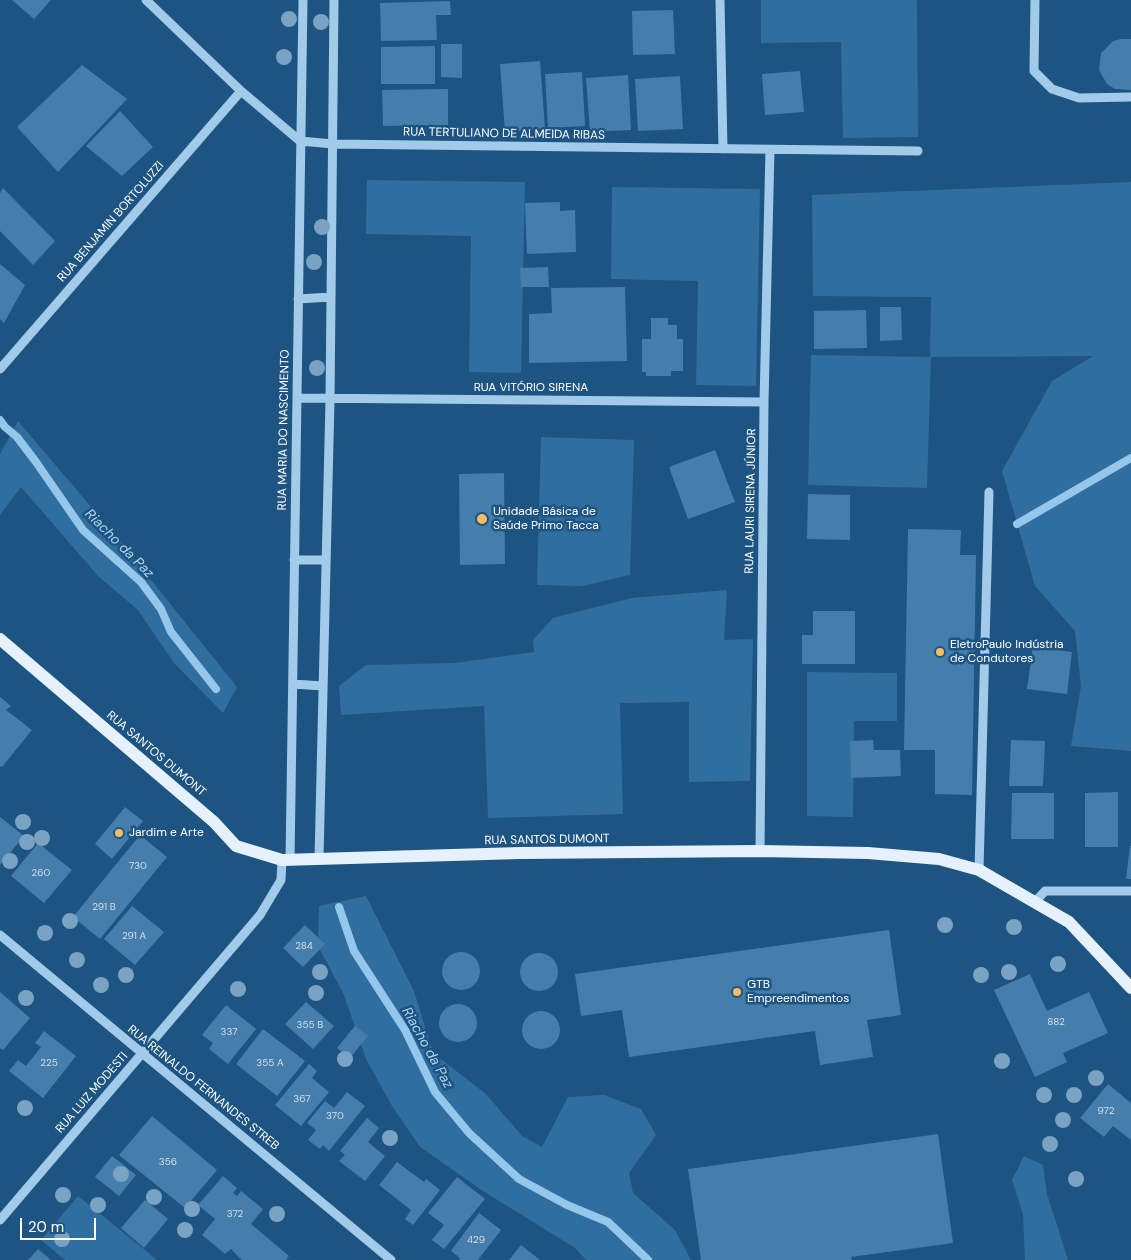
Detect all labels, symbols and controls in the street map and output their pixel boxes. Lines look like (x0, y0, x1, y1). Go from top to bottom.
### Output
street label: RUA TERTULIANO DE ALMEIDA RIBAS (403, 125, 605, 143)
street label: RUA BENJAMIN BORTOLUZZI (55, 159, 167, 285)
street label: RUA MARIA DO NASCIMENTO (275, 349, 293, 511)
street label: RUA VITÓRIO SIRENA (474, 381, 588, 395)
street label: RUA LAURI SIRENA JÚNIOR (743, 428, 759, 574)
place label: Unidade Básica de Saúde Primo Tacca (493, 505, 599, 533)
water label: Riacho da Paz (81, 506, 157, 582)
marker: Unidade Básica de Saúde Primo Tacca (475, 512, 489, 526)
place label: EletroPaulo Indústria de Condutores (950, 638, 1064, 666)
marker: EletroPaulo Indústria de Condutores (934, 646, 946, 658)
street label: RUA SANTOS DUMONT (103, 708, 209, 800)
place label: Jardim e Arte (129, 826, 204, 840)
marker: Jardim e Arte (113, 827, 125, 839)
street label: RUA SANTOS DUMONT (484, 832, 610, 848)
house number: 730 (129, 860, 147, 872)
house number: 260 (32, 867, 50, 879)
house number: 291 B (92, 901, 116, 913)
house number: 291 A (122, 930, 146, 942)
house number: 284 (295, 940, 313, 952)
place label: GTB Empreendimentos (747, 978, 849, 1006)
marker: GTB Empreendimentos (731, 986, 743, 998)
water label: Riacho da Paz (398, 1004, 456, 1092)
house number: 882 (1047, 1016, 1065, 1028)
house number: 355 B (297, 1019, 323, 1031)
street label: RUA REINALDO FERNANDES STREB (124, 1022, 282, 1154)
house number: 337 (221, 1026, 237, 1038)
street label: RUA LUIZ MODESTI (53, 1049, 131, 1137)
house number: 225 (40, 1057, 58, 1069)
house number: 355 A (256, 1057, 284, 1069)
house number: 367 (293, 1093, 311, 1105)
house number: 972 (1098, 1105, 1114, 1117)
house number: 370 (326, 1110, 344, 1122)
house number: 356 (159, 1156, 177, 1168)
scale bar (22, 1208, 99, 1240)
house number: 372 (227, 1208, 243, 1220)
text: 20 m (28, 1217, 64, 1237)
house number: 429 (467, 1234, 485, 1246)

